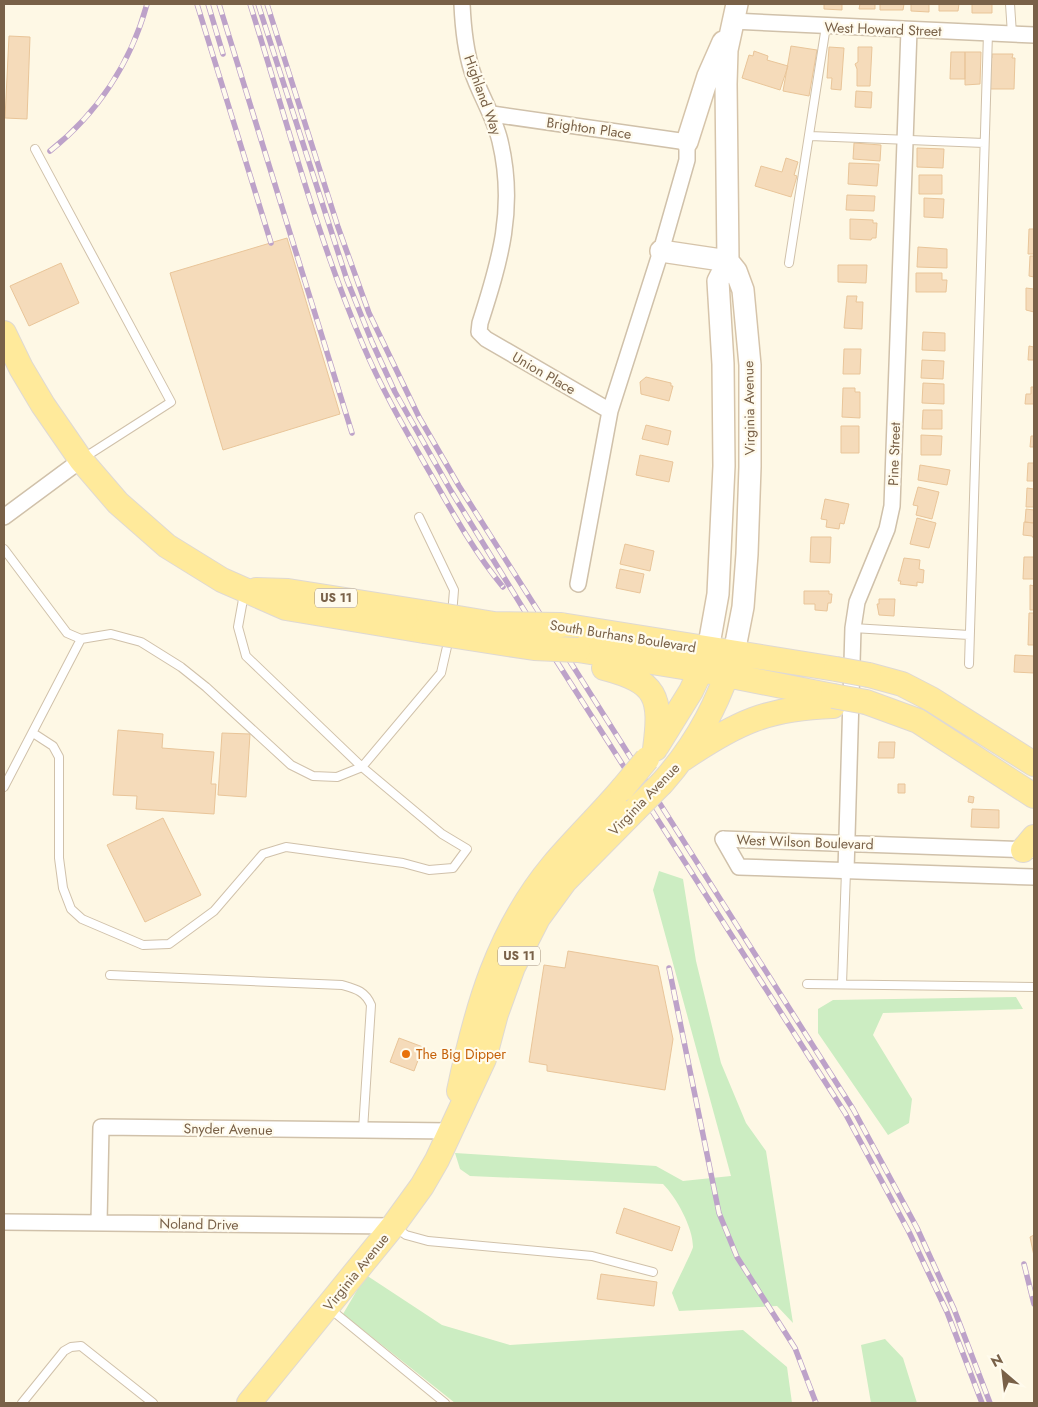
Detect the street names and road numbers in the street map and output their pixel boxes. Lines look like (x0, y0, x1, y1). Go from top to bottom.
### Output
street label: West Howard Street (824, 17, 943, 41)
street label: Highland Way (459, 52, 507, 139)
street label: Brighton Place (545, 112, 633, 144)
street label: Union Place (508, 347, 580, 399)
street label: Virginia Avenue (738, 361, 760, 455)
street label: Pine Street (883, 421, 905, 486)
road number: US 11 (315, 588, 357, 608)
street label: South Burhans Boulevard (549, 615, 697, 657)
street label: Virginia Avenue (604, 758, 684, 840)
street label: West Wilson Boulevard (736, 830, 874, 854)
road number: US 11 (498, 946, 540, 966)
street label: Snyder Avenue (183, 1118, 273, 1140)
street label: Noland Drive (159, 1213, 239, 1235)
street label: Virginia Avenue (318, 1229, 394, 1315)

